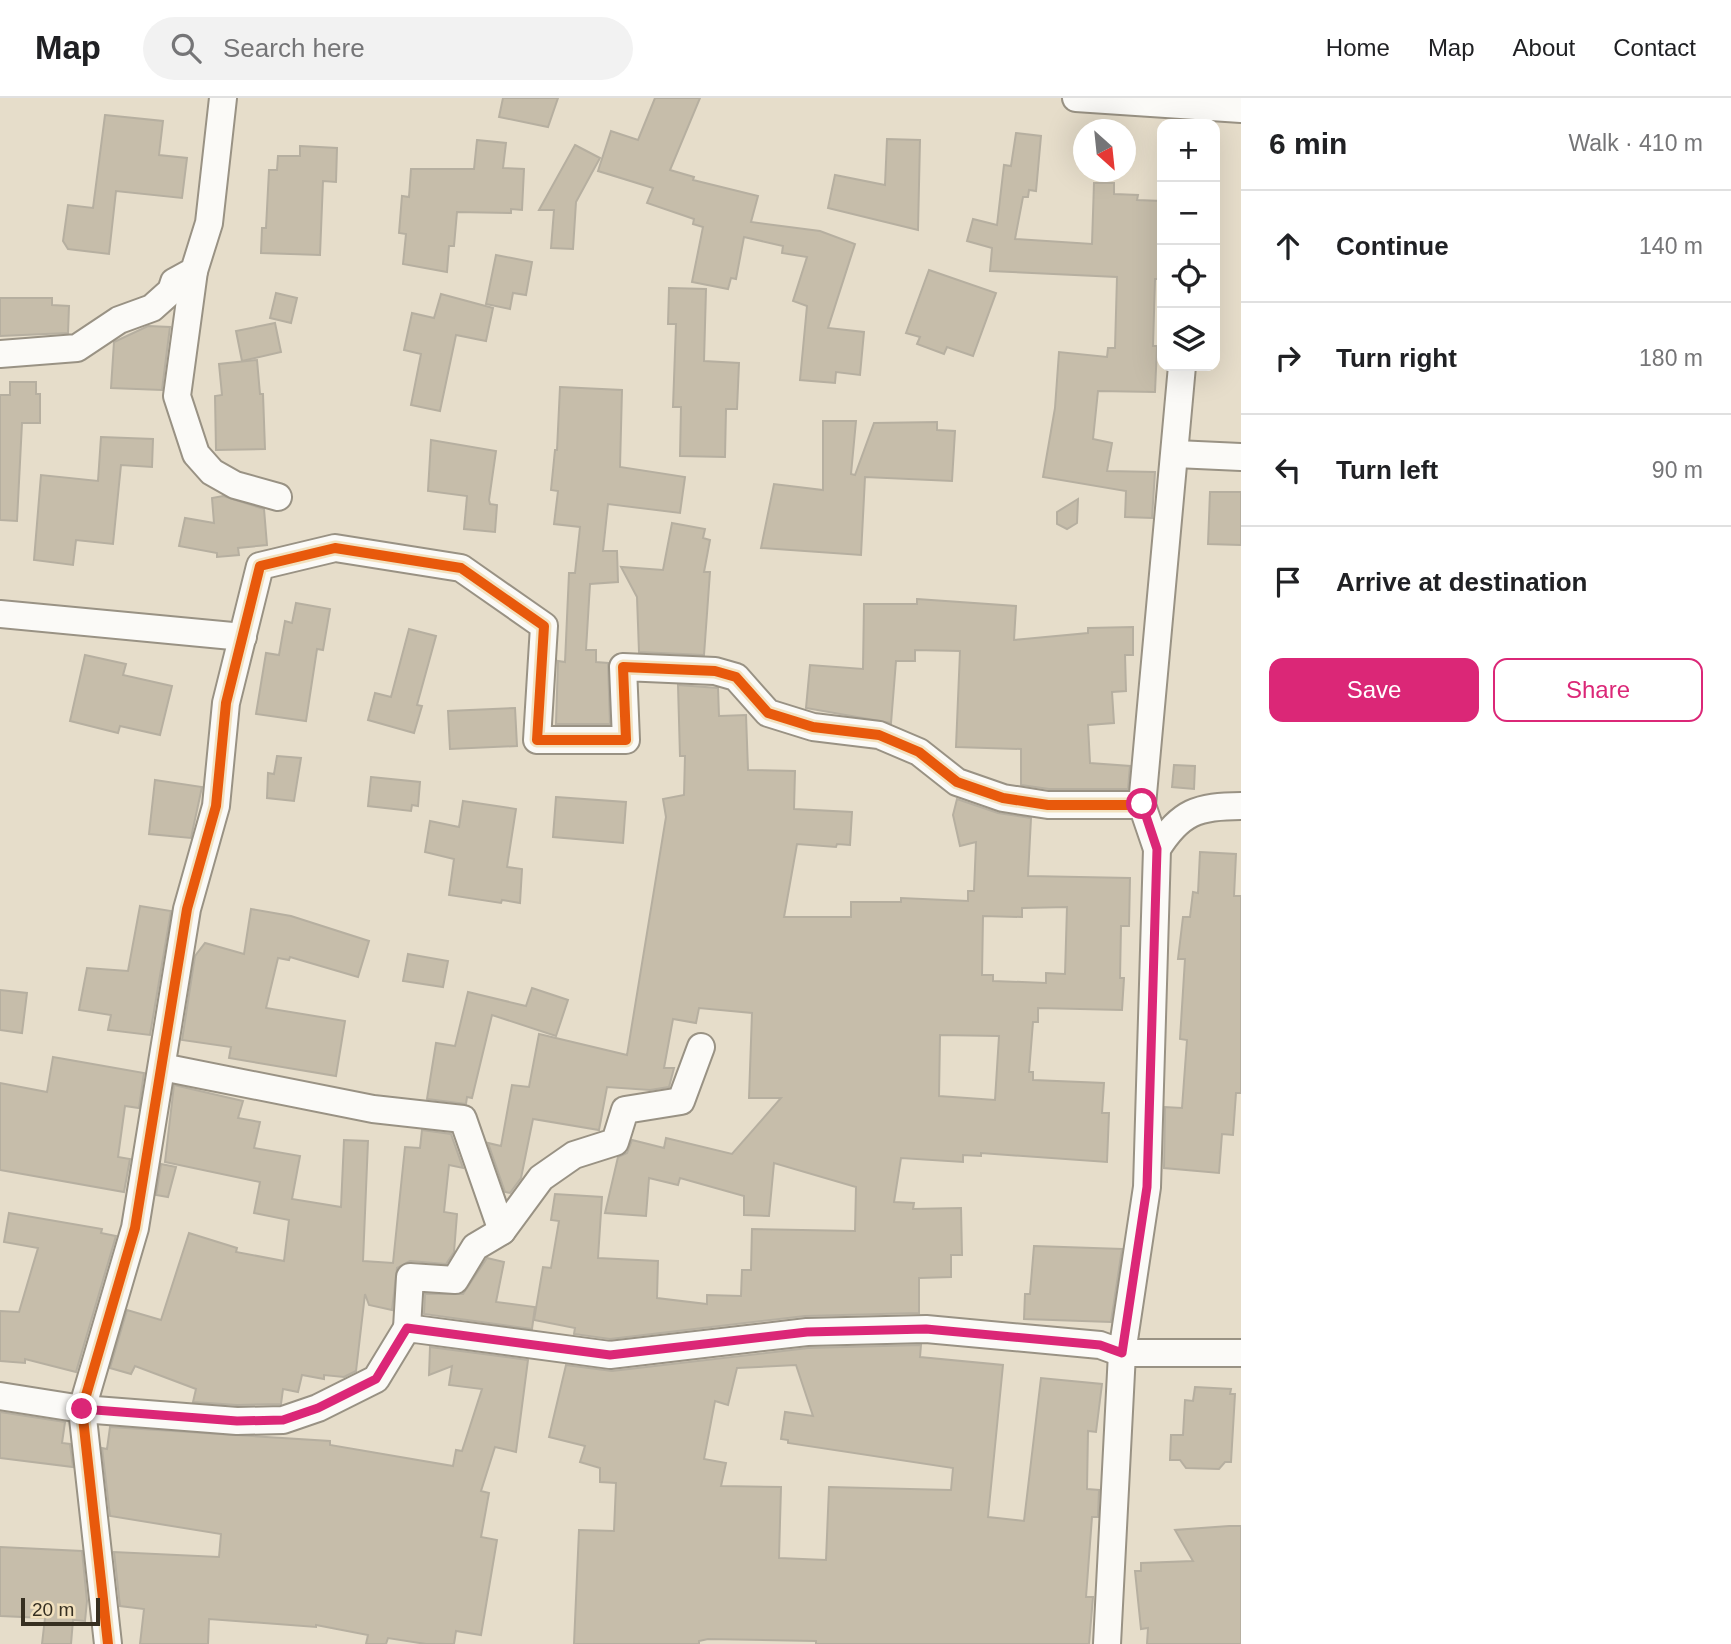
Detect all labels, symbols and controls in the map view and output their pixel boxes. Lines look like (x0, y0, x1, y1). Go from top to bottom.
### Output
search box (143, 17, 633, 80)
text: Map (35, 29, 101, 66)
icon: search (167, 29, 205, 67)
text: Search here (223, 33, 365, 63)
text: Home (1326, 34, 1390, 61)
text: Map (1428, 34, 1475, 61)
text: About (1513, 34, 1575, 61)
text: Contact (1613, 34, 1696, 61)
north arrow (1073, 119, 1136, 182)
map controls (1157, 119, 1220, 371)
button: + (1157, 119, 1220, 182)
text: 6 min (1269, 127, 1347, 160)
text: Walk · 410 m (1568, 130, 1703, 156)
button: − (1157, 182, 1220, 245)
icon: ahead (1269, 227, 1307, 265)
text: Continue (1336, 231, 1449, 261)
text: 140 m (1639, 233, 1703, 259)
button: locate (1157, 245, 1220, 308)
button: layers (1157, 308, 1220, 371)
icon: right (1269, 339, 1307, 377)
text: Turn right (1336, 343, 1457, 373)
text: 180 m (1639, 345, 1703, 371)
icon: left (1269, 451, 1307, 489)
text: Turn left (1336, 455, 1438, 485)
text: 90 m (1652, 457, 1703, 483)
icon: arrive (1269, 563, 1307, 601)
text: Arrive at destination (1336, 567, 1587, 597)
button: Save (1269, 658, 1479, 722)
button: Share (1493, 658, 1703, 722)
route start (1126, 788, 1157, 819)
route end (66, 1393, 97, 1424)
scale bar (21, 1595, 100, 1627)
text: 20 m (32, 1599, 74, 1620)

